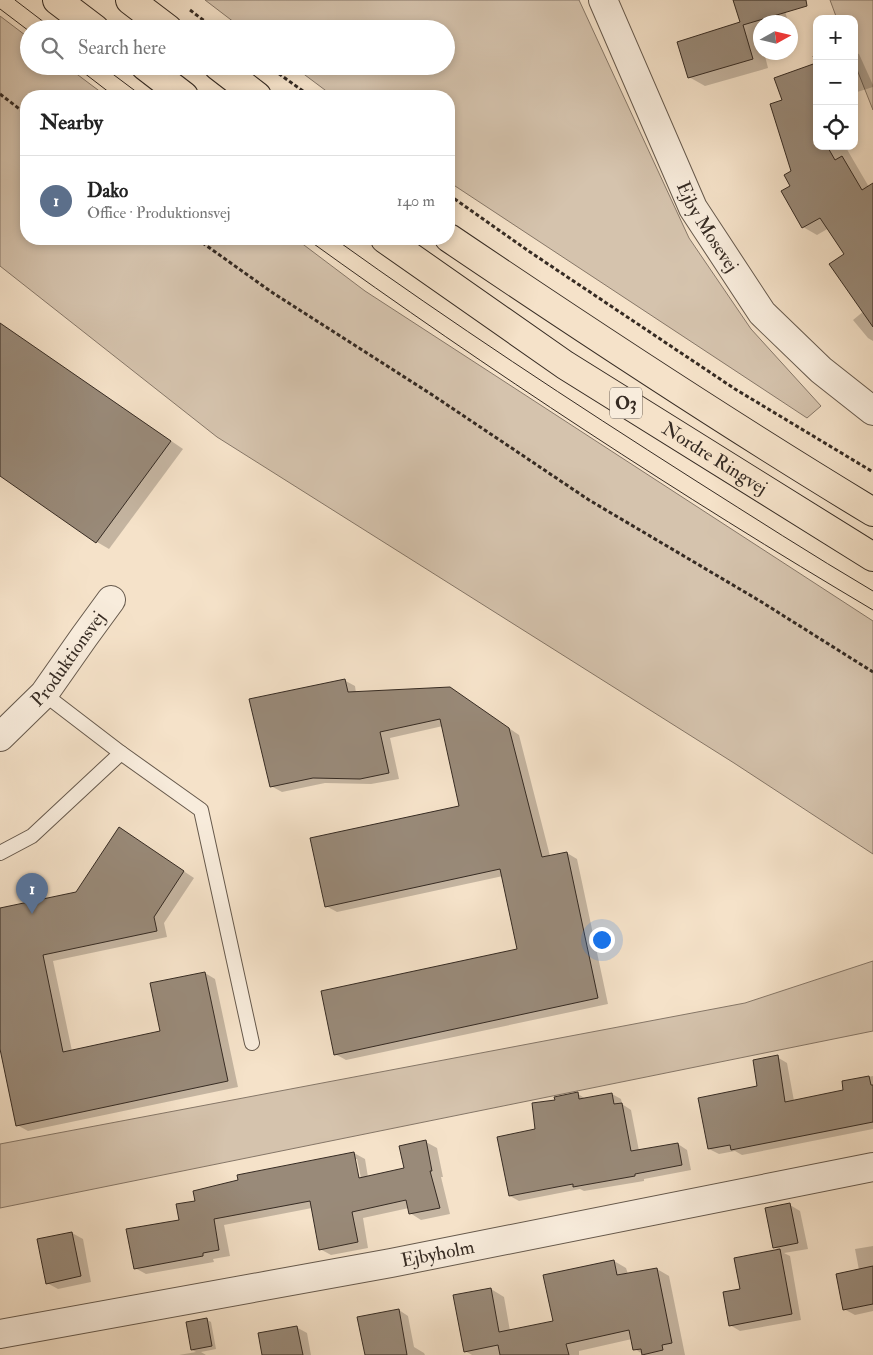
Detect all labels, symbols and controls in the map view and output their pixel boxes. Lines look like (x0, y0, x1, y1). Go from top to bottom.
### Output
north arrow (753, 15, 798, 60)
map controls (813, 15, 858, 150)
button: + (813, 15, 858, 60)
search box (20, 20, 455, 75)
icon: search (38, 34, 66, 62)
text: Search here (78, 36, 166, 60)
button: − (813, 60, 858, 105)
button: locate (813, 105, 858, 150)
text: Nearby (40, 109, 103, 136)
street label: Ejby Mosevej (671, 178, 744, 277)
text: Dako (87, 179, 128, 203)
text: 1 (53, 191, 59, 211)
text: 140 m (397, 191, 435, 211)
text: Office · Produktionsvej (87, 203, 230, 223)
road number: O3 (610, 388, 642, 418)
street label: Nordre Ringvej (657, 416, 772, 500)
street label: Produktionsvej (26, 607, 111, 712)
pin: 1 (16, 873, 48, 914)
your location (589, 927, 615, 953)
street label: Ejbyholm (399, 1235, 477, 1273)

